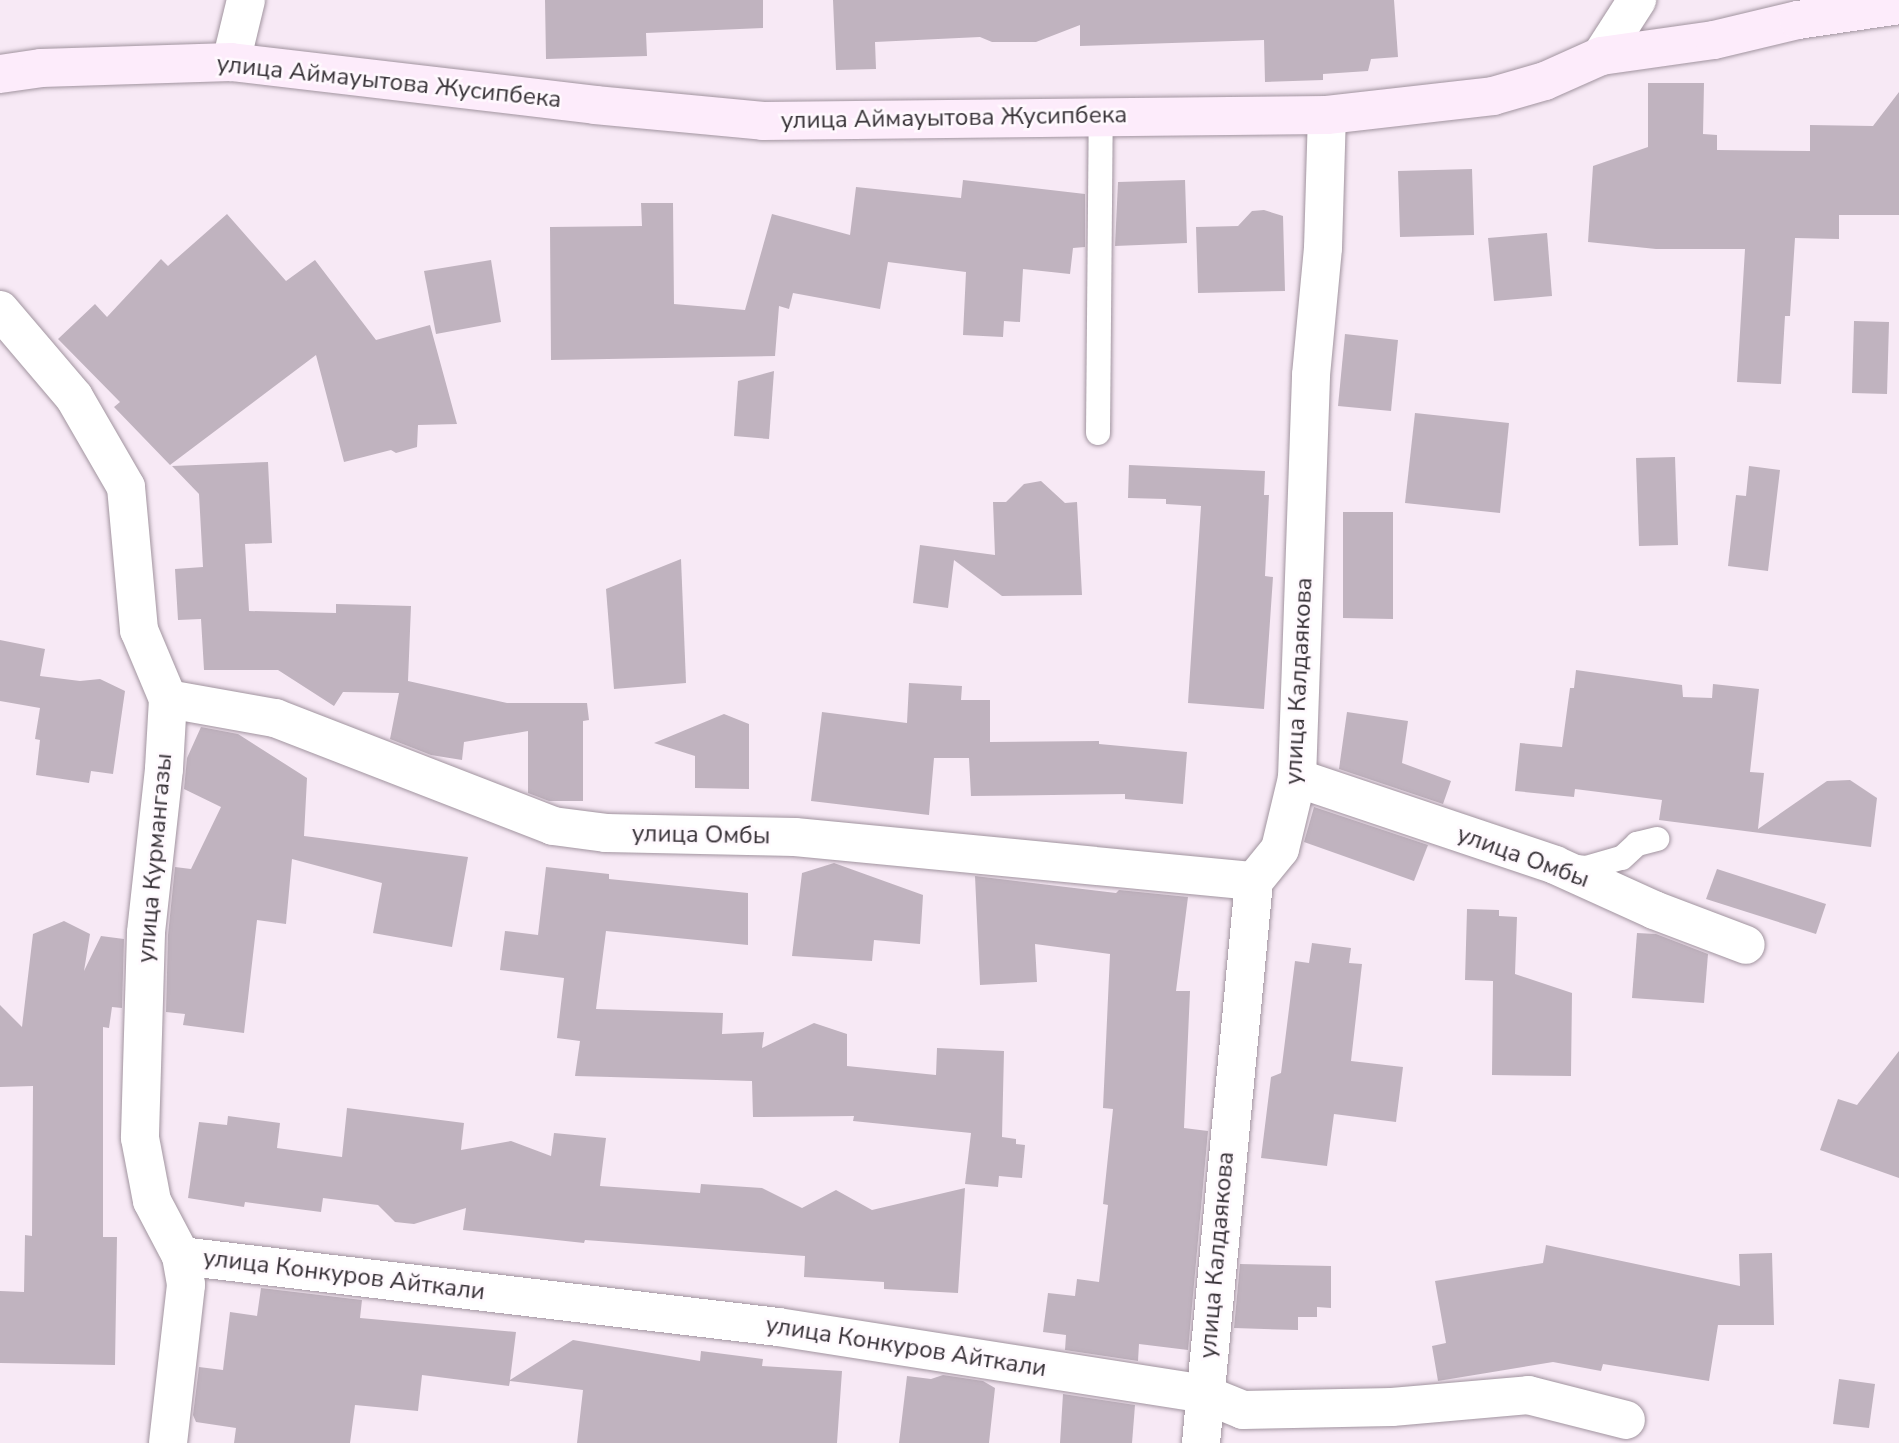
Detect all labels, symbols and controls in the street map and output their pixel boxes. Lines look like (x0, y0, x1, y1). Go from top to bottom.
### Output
street label: улица Аймауытова Жусипбека (215, 50, 563, 114)
street label: улица Аймауытова Жусипбека (781, 101, 1127, 135)
street label: улица Калдаякова (1279, 577, 1319, 785)
street label: улица Курмангазы (131, 752, 179, 964)
street label: улица Омбы (632, 819, 770, 851)
street label: улица Омбы (1453, 820, 1593, 894)
street label: улица Калдаякова (1194, 1150, 1240, 1360)
street label: улица Конкуров Айткали (201, 1243, 487, 1307)
street label: улица Конкуров Айткали (764, 1311, 1048, 1383)

